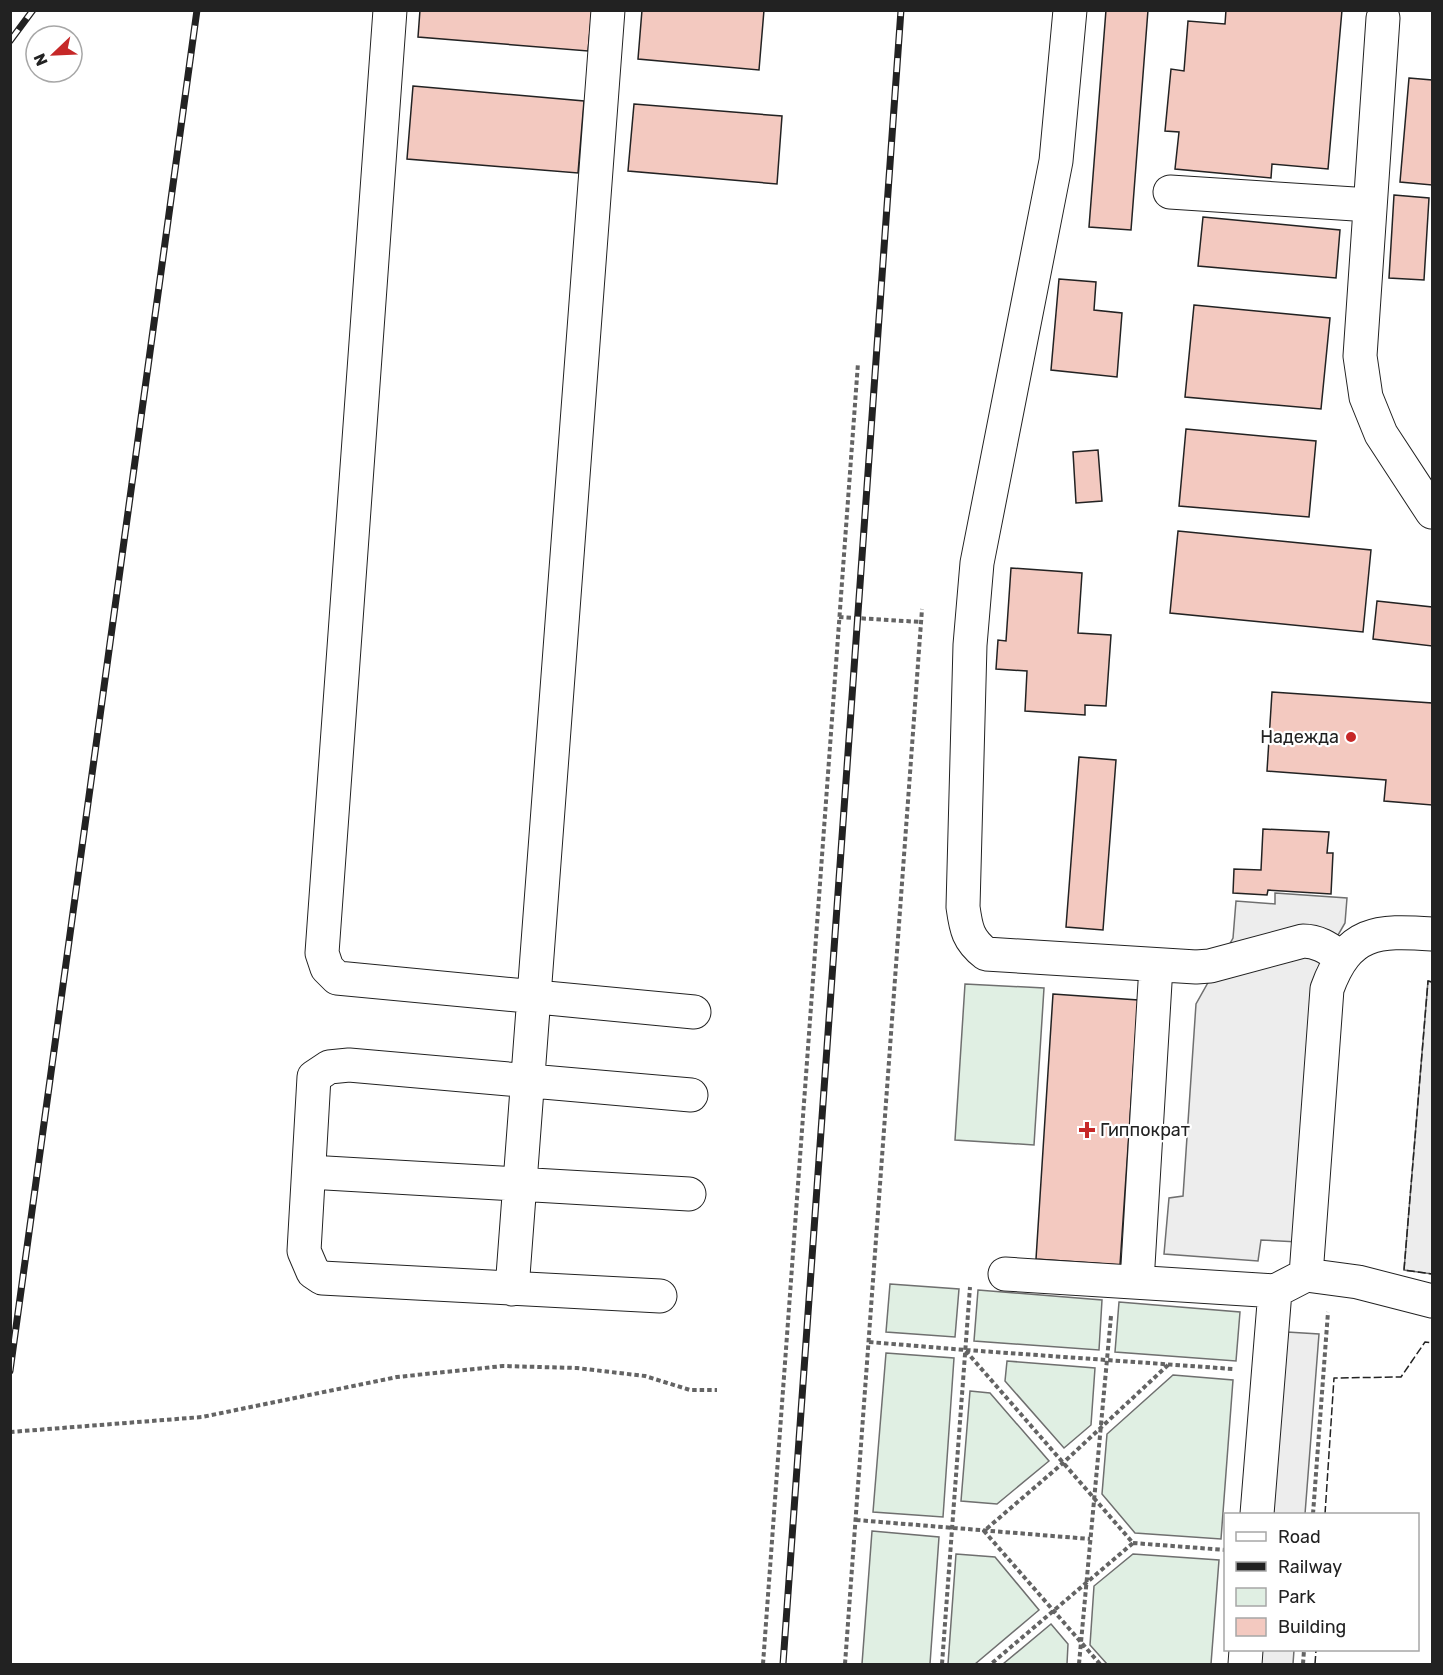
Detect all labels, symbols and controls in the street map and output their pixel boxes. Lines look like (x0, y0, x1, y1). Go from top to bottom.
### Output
north arrow (24, 24, 84, 84)
text: N (30, 51, 52, 69)
place label: Надежда (1260, 726, 1339, 748)
marker: Надежда (1344, 730, 1358, 744)
place label: Гиппократ (1100, 1119, 1190, 1141)
marker: Гиппократ (1078, 1121, 1096, 1139)
legend (1224, 1513, 1419, 1651)
text: Road (1278, 1526, 1321, 1548)
text: Railway (1278, 1556, 1342, 1578)
text: Park (1278, 1586, 1316, 1608)
text: Building (1278, 1616, 1346, 1638)

